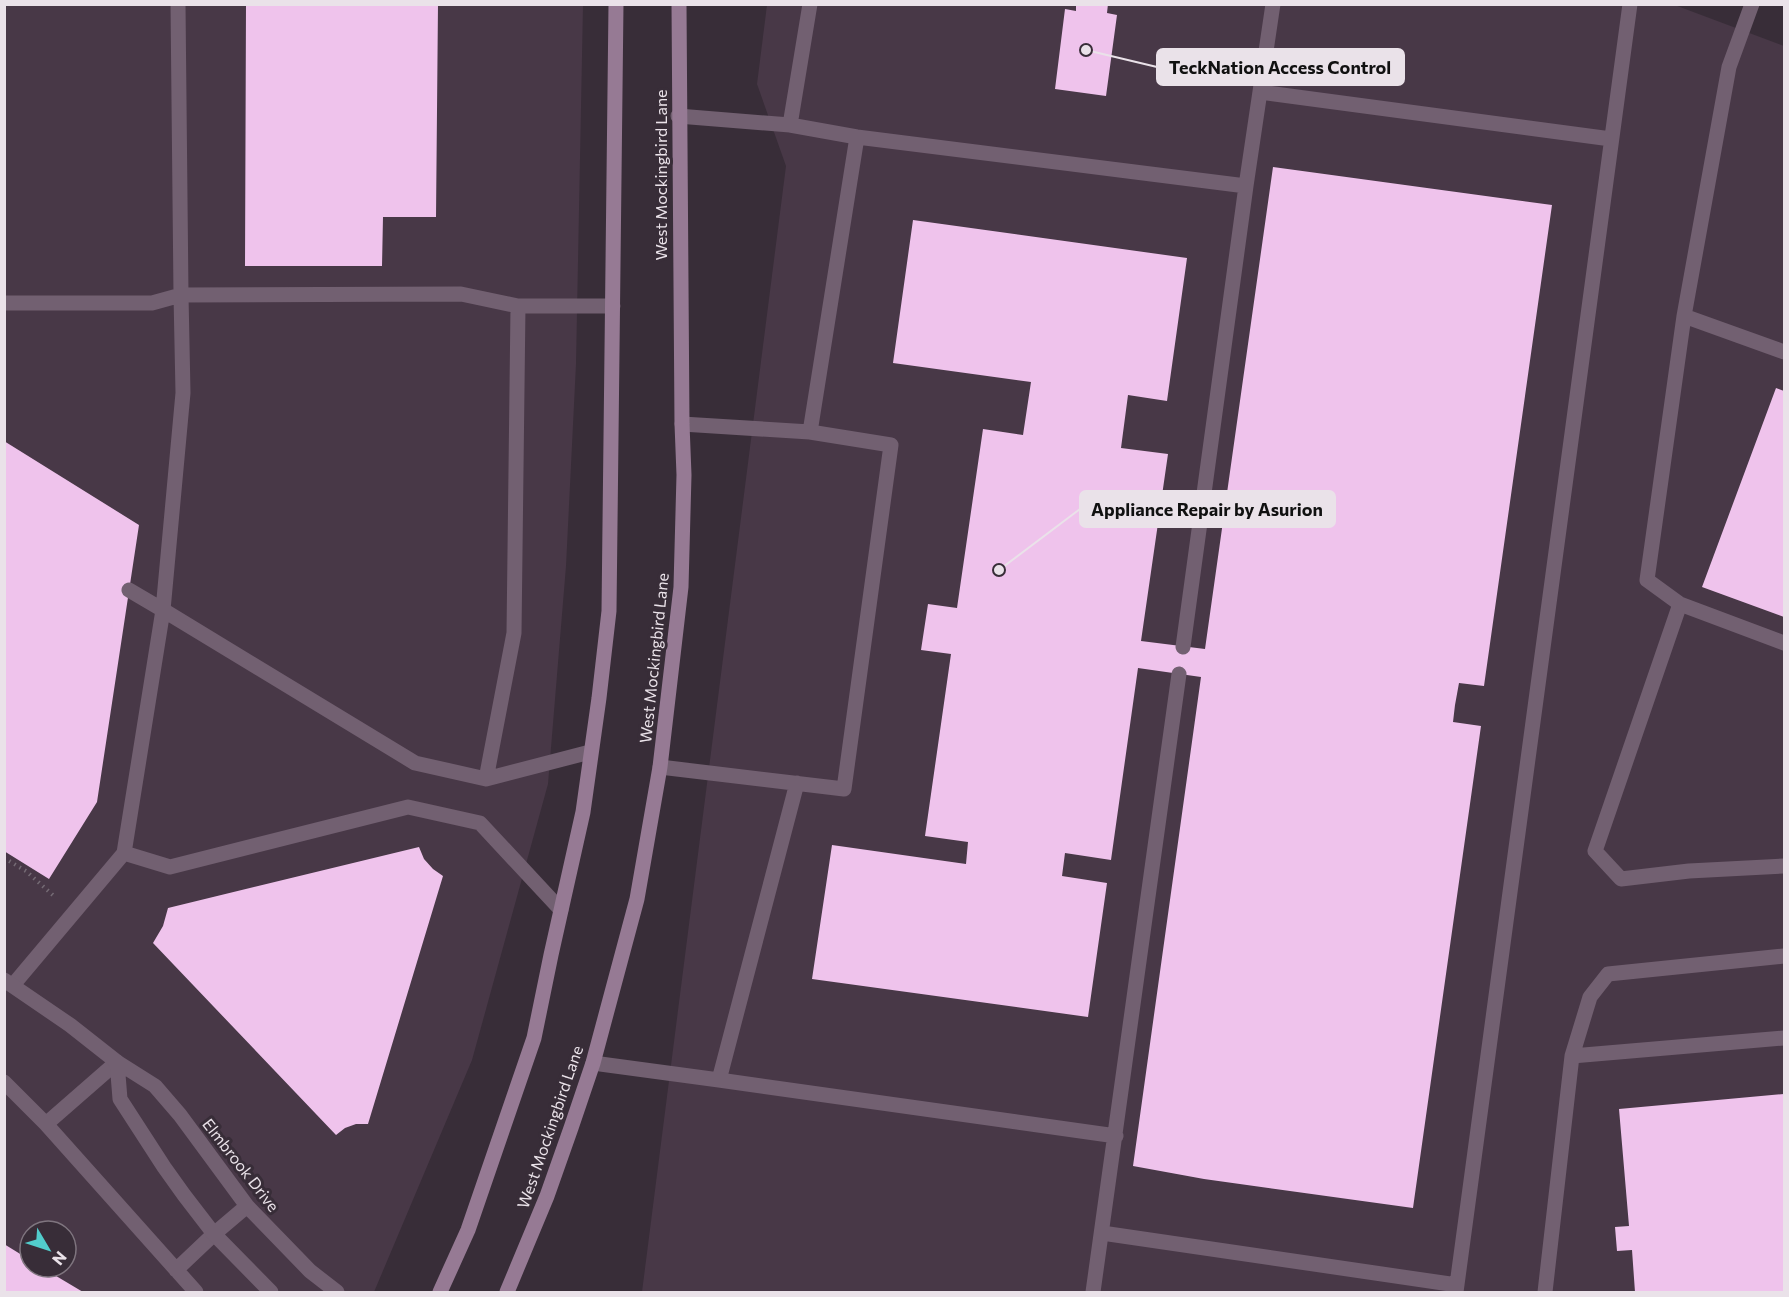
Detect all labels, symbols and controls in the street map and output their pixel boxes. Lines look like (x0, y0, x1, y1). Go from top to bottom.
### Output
callout: TeckNation Access Control (1157, 49, 1404, 85)
text: TeckNation Access Control (1169, 56, 1391, 78)
street label: West Mockingbird Lane (651, 89, 670, 261)
callout: Appliance Repair by Asurion (1080, 491, 1335, 527)
text: Appliance Repair by Asurion (1091, 498, 1323, 520)
street label: West Mockingbird Lane (635, 572, 672, 744)
street label: West Mockingbird Lane (513, 1043, 586, 1211)
street label: Elmbrook Drive (199, 1114, 284, 1215)
north arrow (18, 1219, 78, 1279)
text: N (49, 1248, 71, 1269)

